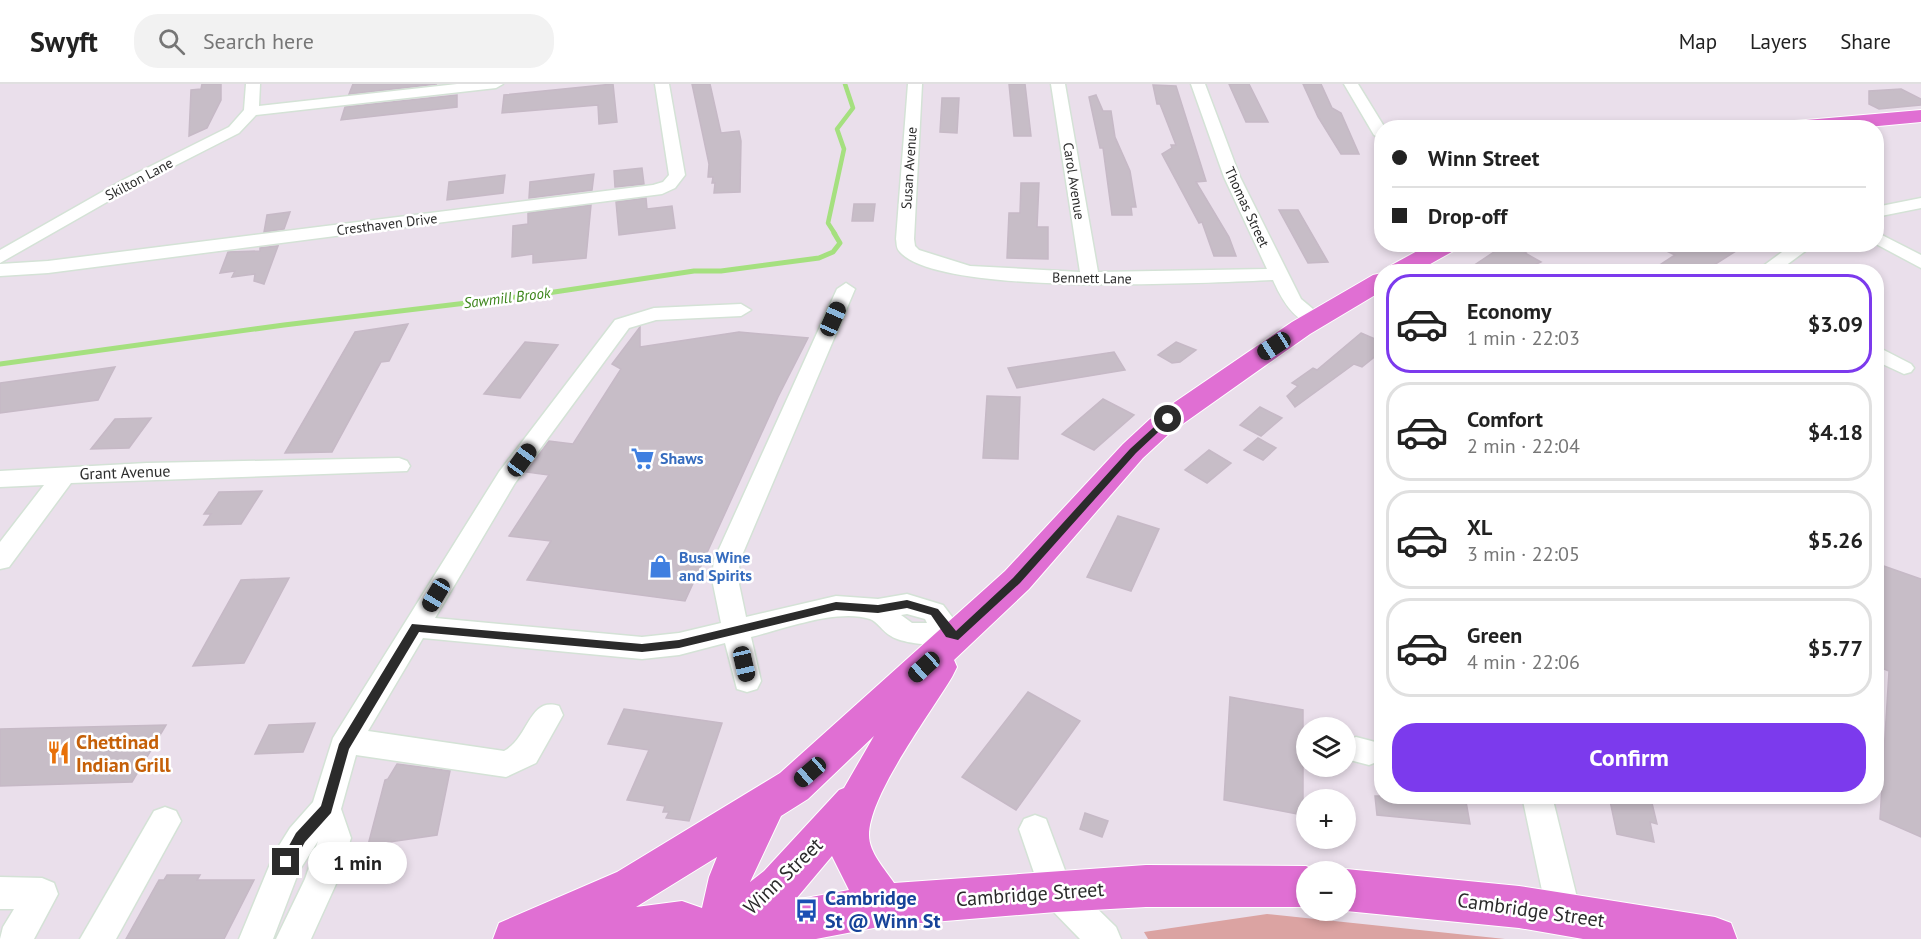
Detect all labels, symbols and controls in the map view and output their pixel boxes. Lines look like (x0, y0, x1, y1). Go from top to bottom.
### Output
search box (134, 14, 554, 68)
text: Swyft (30, 23, 98, 60)
icon: search (155, 25, 188, 58)
text: Search here (203, 27, 314, 55)
text: Map (1679, 28, 1717, 55)
text: Layers (1750, 28, 1807, 55)
text: Share (1840, 28, 1891, 55)
street label: Susan Avenue (897, 126, 921, 210)
street label: Carol Avenue (1059, 141, 1089, 221)
text: Winn Street (1428, 144, 1539, 172)
street label: Skilton Lane (102, 154, 176, 204)
street label: Thomas Street (1221, 164, 1274, 250)
text: Drop-off (1428, 202, 1507, 230)
street label: Cresthaven Drive (336, 209, 438, 239)
street label: Bennett Lane (1052, 268, 1132, 288)
water label: Sawmill Brook (462, 283, 553, 312)
icon: car (1395, 297, 1449, 351)
text: Economy (1467, 297, 1551, 325)
car (817, 299, 849, 339)
text: $3.09 (1808, 310, 1863, 338)
text: 1 min · 22:03 (1467, 325, 1580, 351)
car (1254, 329, 1294, 363)
route start (1154, 405, 1181, 432)
icon: car (1395, 405, 1449, 459)
text: Comfort (1467, 405, 1543, 433)
text: $4.18 (1808, 418, 1863, 446)
text: 2 min · 22:04 (1467, 433, 1580, 459)
car (504, 440, 540, 480)
supermarket icon: Shaws (629, 445, 655, 471)
place label: Shaws (660, 448, 704, 468)
street label: Grant Avenue (79, 460, 171, 484)
icon: car (1395, 513, 1449, 567)
text: XL (1467, 513, 1492, 541)
text: $5.26 (1808, 526, 1863, 554)
text: 3 min · 22:05 (1467, 541, 1580, 567)
place label: Busa Wine and Spirits (679, 547, 752, 585)
shop icon: Busa Wine and Spirits (648, 553, 674, 579)
car (419, 575, 453, 615)
icon: car (1395, 621, 1449, 675)
text: Green (1467, 621, 1522, 649)
text: $5.77 (1808, 634, 1863, 662)
car (731, 644, 757, 684)
car (905, 648, 943, 686)
text: 4 min · 22:06 (1467, 649, 1580, 675)
map controls (1296, 717, 1356, 921)
button: layers (1296, 717, 1356, 777)
button: Confirm (1392, 723, 1866, 792)
place label: Chettinad Indian Grill (76, 729, 171, 778)
restaurant icon: Chettinad Indian Grill (45, 740, 71, 766)
car (791, 753, 829, 791)
button: + (1296, 789, 1356, 849)
street label: Winn Street (738, 832, 828, 920)
callout: 1 min (307, 841, 406, 883)
route end (272, 848, 299, 875)
text: 1 min (333, 850, 382, 876)
button: − (1296, 861, 1356, 921)
street label: Cambridge Street (955, 876, 1105, 912)
place label: Cambridge St @ Winn St (825, 885, 940, 934)
street label: Cambridge Street (1456, 887, 1606, 933)
bus stop icon: Cambridge St @ Winn St (794, 897, 820, 923)

